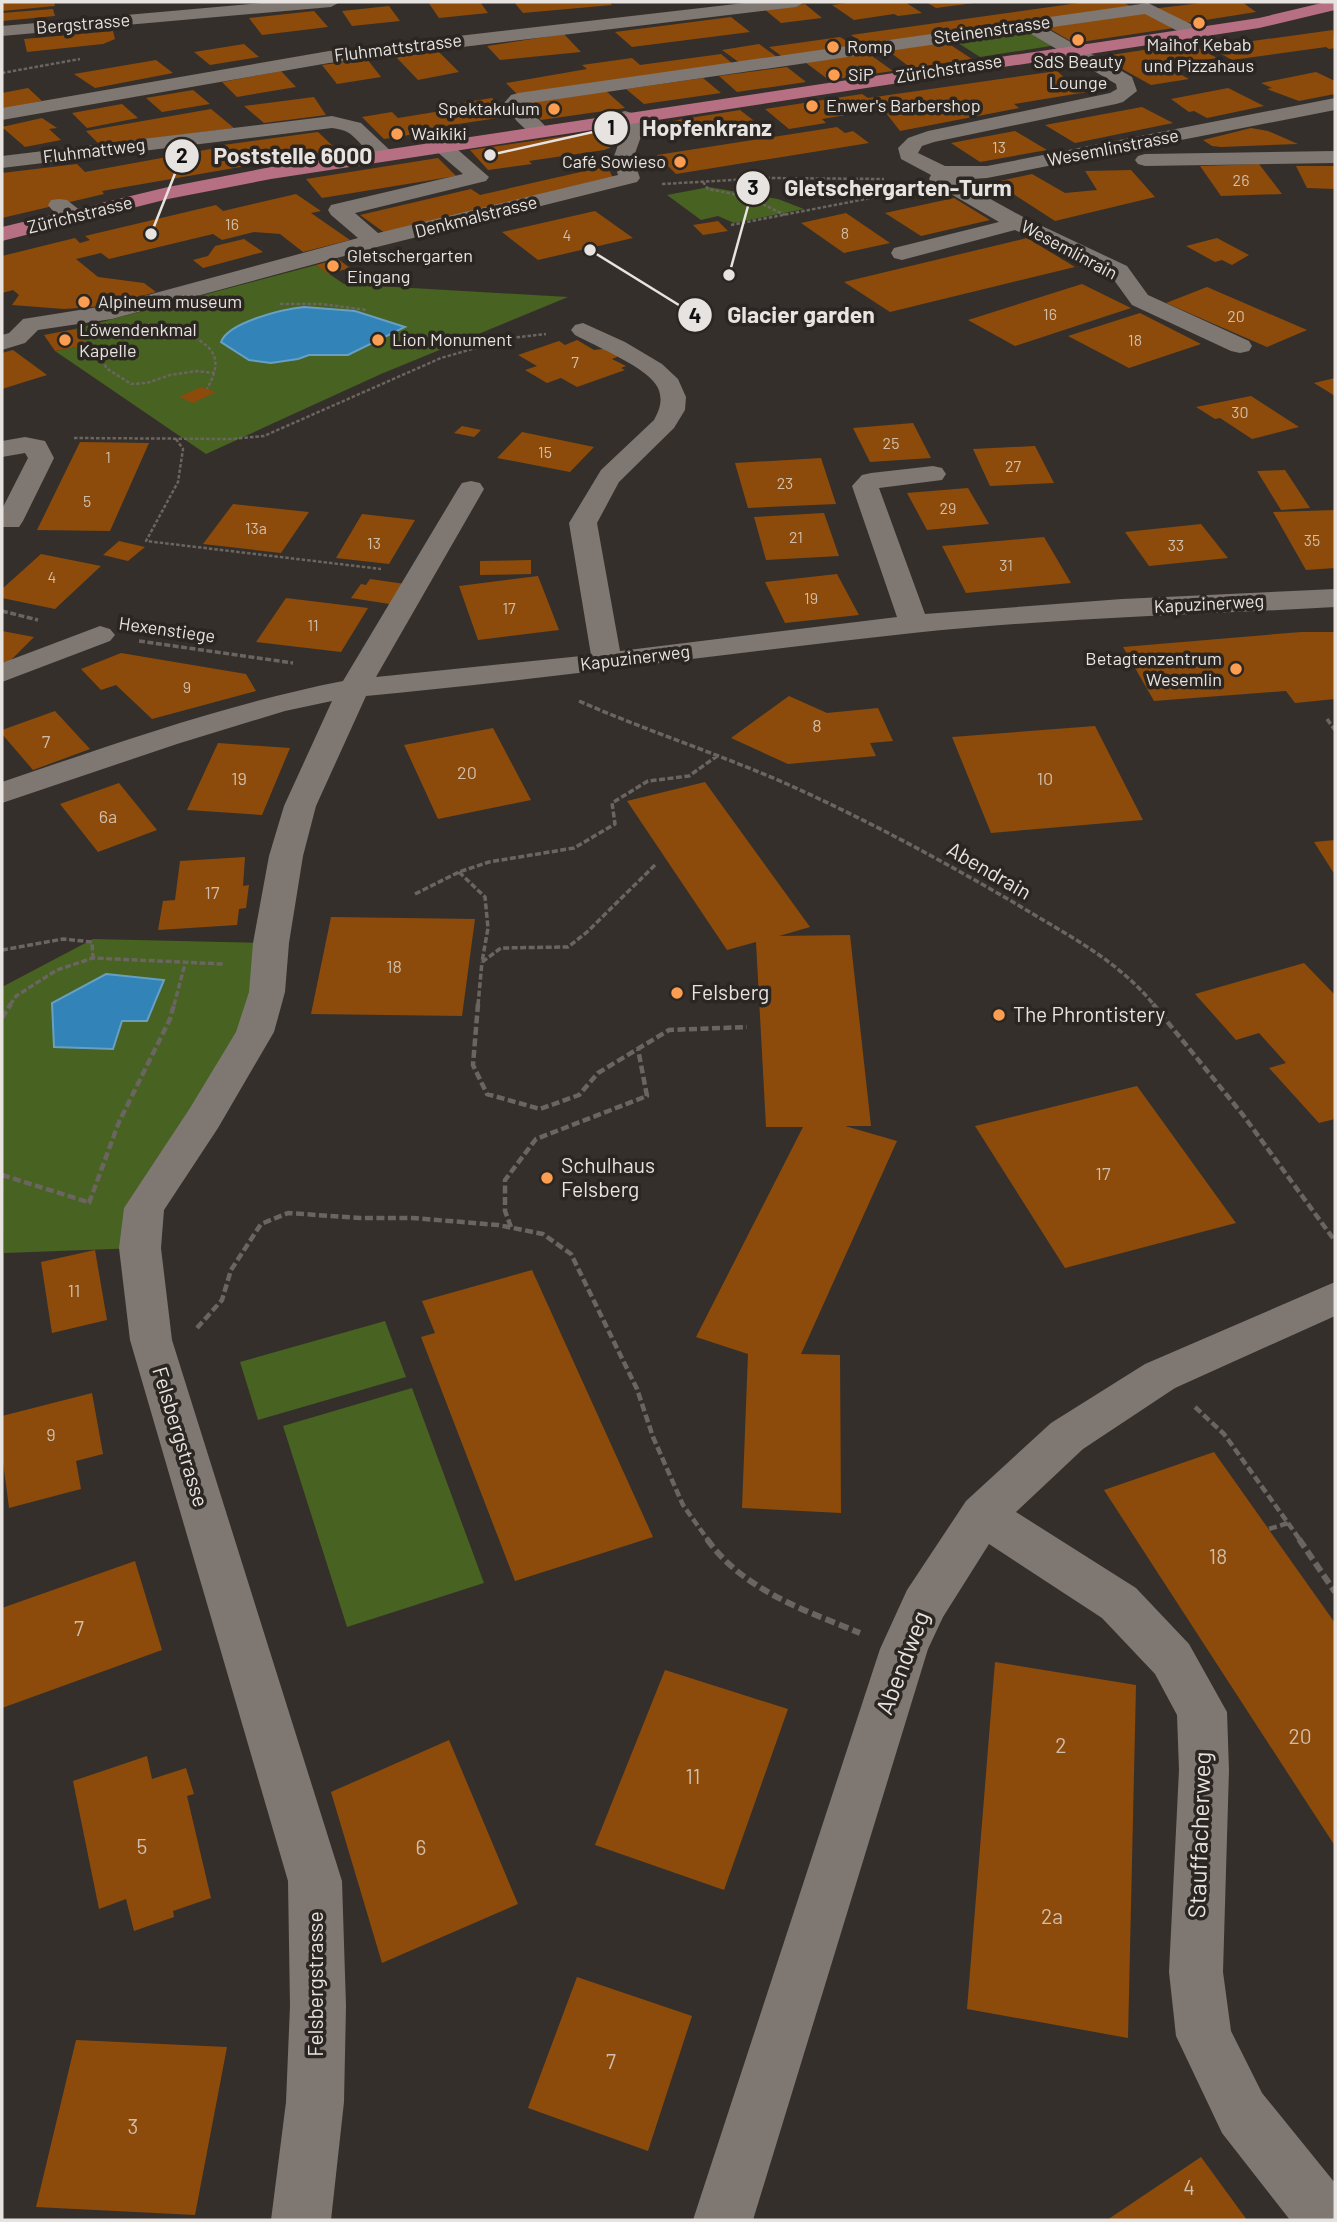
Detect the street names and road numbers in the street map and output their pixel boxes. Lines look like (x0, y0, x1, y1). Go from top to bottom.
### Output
street label: Bergstrasse (35, 8, 131, 38)
street label: Steinenstrasse (932, 10, 1052, 48)
street label: Fluhmattstrasse (333, 28, 463, 66)
street label: Zürichstrasse (894, 49, 1004, 87)
street label: Wesemlinstrasse (1045, 123, 1180, 171)
street label: Fluhmattweg (42, 133, 146, 167)
street label: Zürichstrasse (25, 190, 134, 238)
street label: Denkmalstrasse (412, 190, 539, 242)
street label: Wesemlinrain (1018, 215, 1121, 284)
street label: Kapuzinerweg (1153, 589, 1265, 617)
street label: Hexenstiege (117, 611, 217, 647)
street label: Kapuzinerweg (579, 639, 691, 675)
street label: Abendrain (943, 836, 1036, 904)
street label: Felsbergstrasse (148, 1363, 215, 1510)
street label: Abendweg (869, 1607, 935, 1718)
street label: Stauffacherweg (1181, 1751, 1216, 1919)
street label: Felsbergstrasse (302, 1911, 327, 2057)

